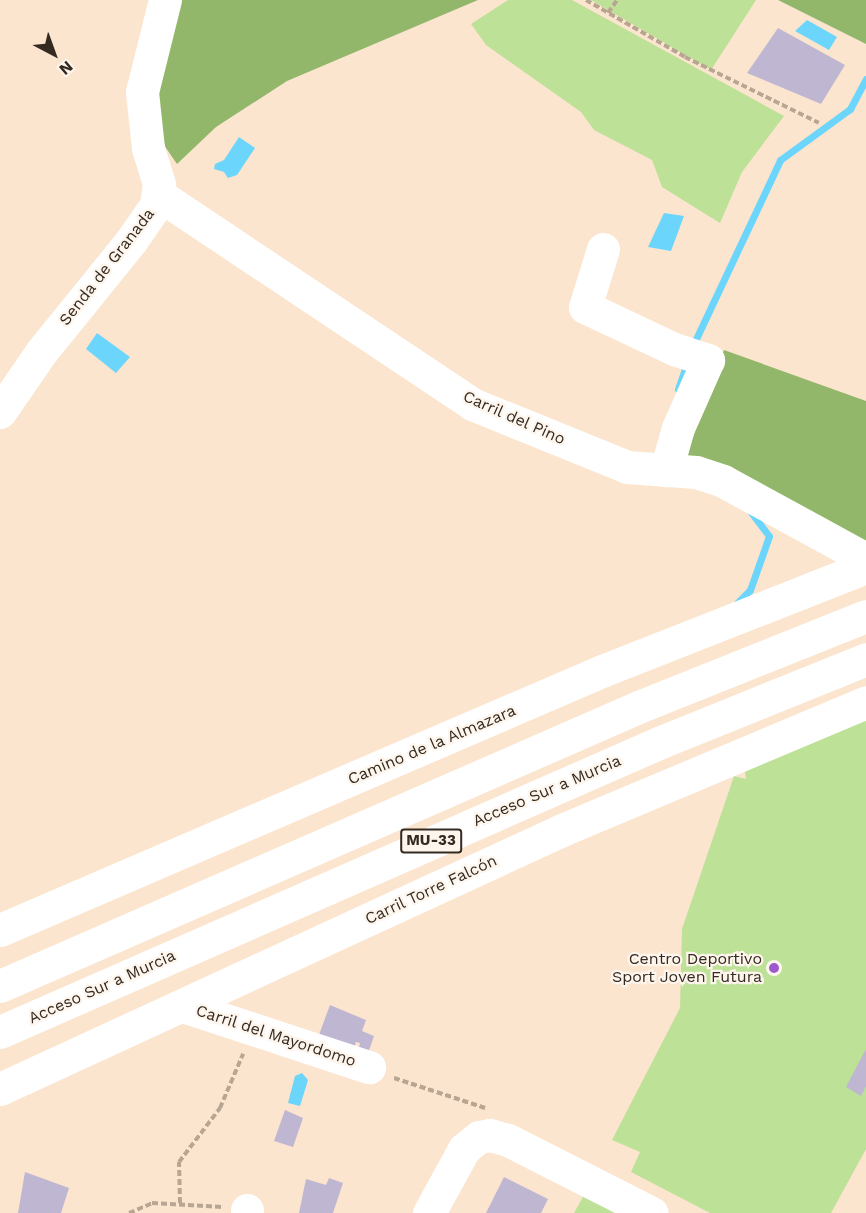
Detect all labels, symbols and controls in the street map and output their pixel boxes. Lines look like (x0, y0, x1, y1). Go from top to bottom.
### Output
north arrow (24, 24, 84, 84)
text: N (55, 57, 77, 79)
street label: Senda de Granada (55, 204, 159, 330)
street label: Carril del Pino (459, 387, 569, 449)
street label: Camino de la Almazara (345, 701, 519, 789)
street label: Acceso Sur a Murcia (470, 751, 624, 831)
road number: MU-33 (400, 829, 462, 853)
street label: Carril Torre Falcón (362, 851, 500, 929)
street label: Acceso Sur a Murcia (25, 946, 179, 1028)
place label: Centro Deportivo Sport Joven Futura (612, 949, 762, 987)
marker: Centro Deportivo Sport Joven Futura (767, 961, 781, 975)
street label: Carril del Mayordomo (193, 1001, 359, 1071)

